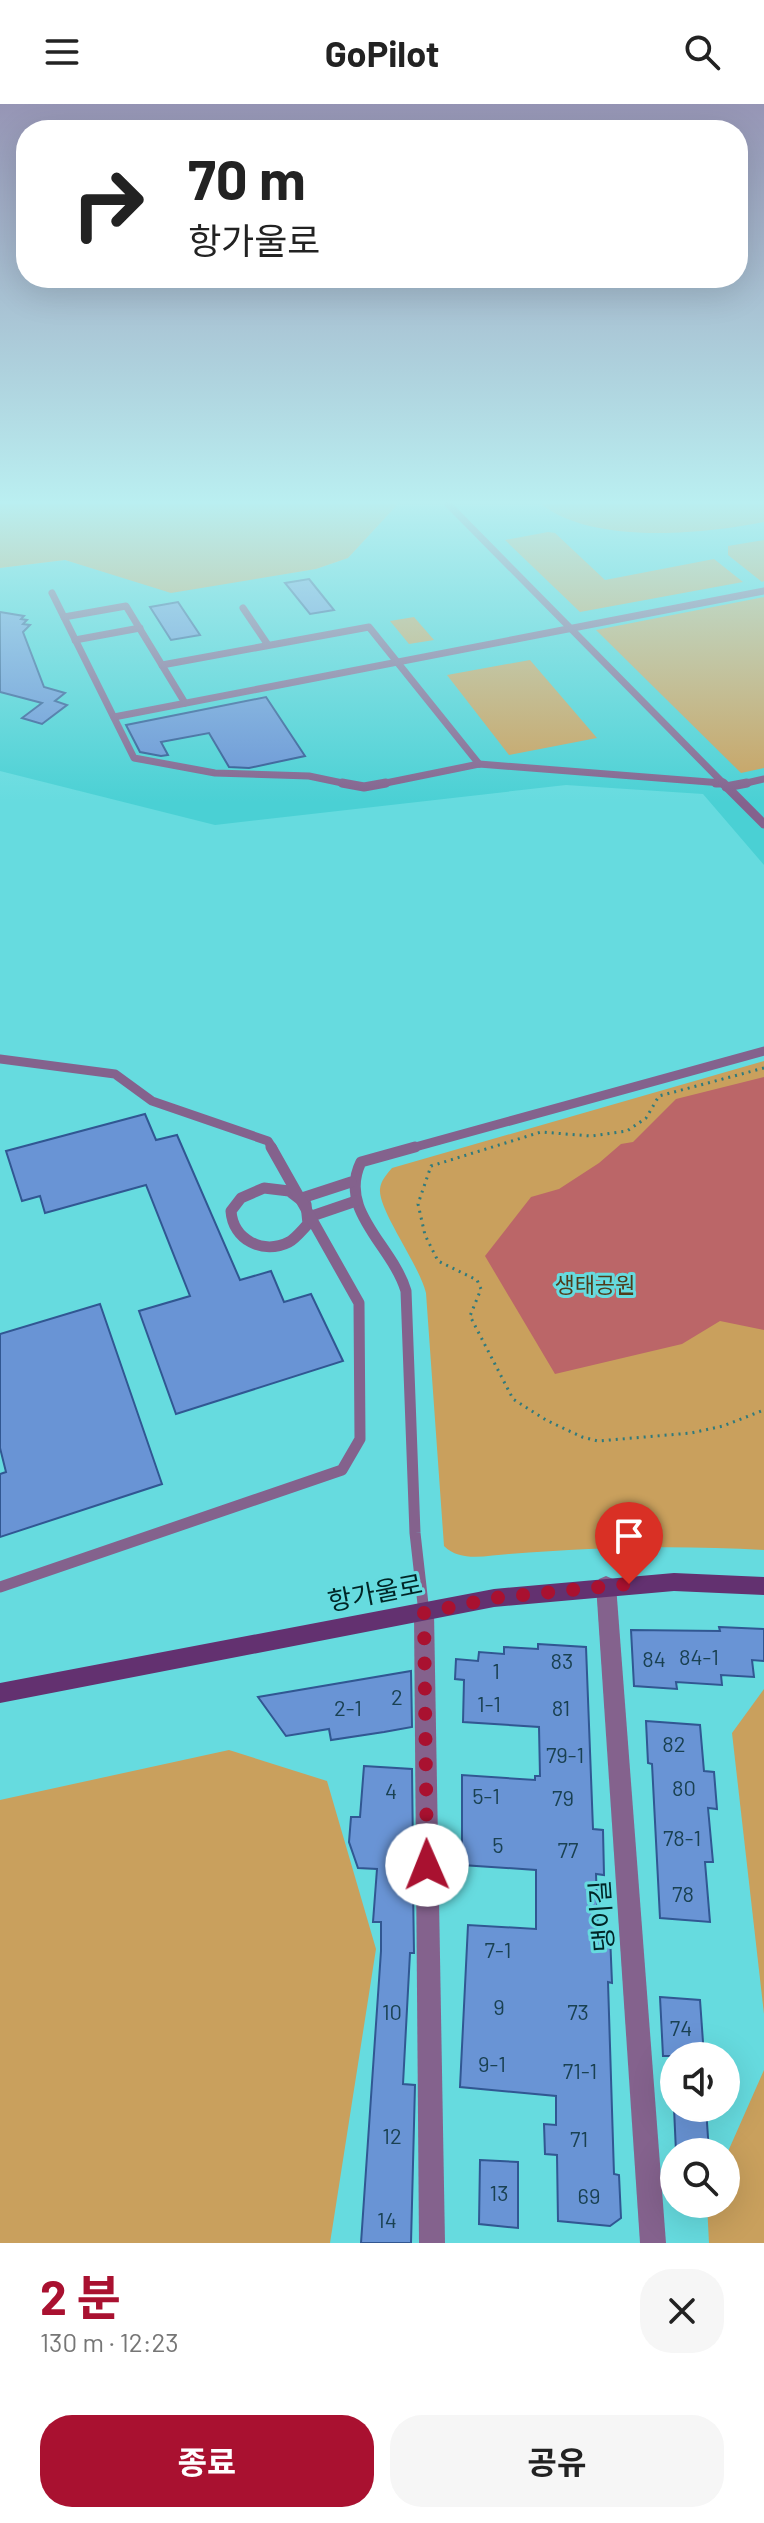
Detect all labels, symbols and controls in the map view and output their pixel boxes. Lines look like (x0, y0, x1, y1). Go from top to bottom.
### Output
icon: menu (40, 30, 84, 74)
icon: search (680, 30, 724, 74)
text: GoPilot (325, 31, 439, 74)
text: 70 m (188, 144, 306, 211)
icon: right (56, 152, 160, 256)
text: 항가울로 (188, 218, 320, 261)
park label: 생태공원 (555, 1271, 635, 1297)
pin (595, 1502, 663, 1584)
icon: arrive (607, 1514, 651, 1558)
street label: 항가울로 (325, 1567, 425, 1616)
house number: 84-1 (679, 1643, 719, 1669)
house number: 84 (642, 1645, 666, 1671)
house number: 83 (551, 1647, 573, 1673)
house number: 1 (492, 1657, 500, 1683)
house number: 2 (391, 1683, 403, 1709)
house number: 1-1 (477, 1690, 501, 1716)
house number: 2-1 (334, 1694, 362, 1720)
house number: 81 (552, 1694, 570, 1720)
house number: 82 (662, 1730, 686, 1756)
house number: 79-1 (546, 1741, 584, 1767)
house number: 80 (672, 1774, 696, 1800)
house number: 4 (385, 1777, 397, 1803)
house number: 5-1 (472, 1782, 500, 1808)
house number: 79 (552, 1784, 574, 1810)
position arrow (385, 1823, 469, 1907)
house number: 78-1 (663, 1824, 701, 1850)
house number: 5 (492, 1831, 504, 1857)
house number: 77 (558, 1836, 578, 1862)
street label: 댕이길 (583, 1879, 618, 1953)
house number: 78 (672, 1880, 694, 1906)
house number: 7-1 (485, 1936, 511, 1962)
house number: 9 (493, 1993, 505, 2019)
house number: 10 (382, 1998, 402, 2024)
house number: 73 (567, 1998, 589, 2024)
house number: 74 (670, 2014, 692, 2040)
map controls (660, 2042, 740, 2218)
button: sound (660, 2042, 740, 2122)
house number: 9-1 (478, 2050, 506, 2076)
house number: 71-1 (563, 2057, 597, 2083)
house number: 12 (382, 2122, 402, 2148)
house number: 71 (570, 2125, 588, 2151)
button: search (660, 2138, 740, 2218)
house number: 13 (489, 2179, 509, 2205)
house number: 69 (578, 2182, 600, 2208)
house number: 14 (377, 2206, 397, 2232)
text: 2 분 (40, 2267, 121, 2325)
button: close (640, 2269, 724, 2353)
text: 130 m · 12:23 (40, 2326, 179, 2357)
button: 종료 (40, 2415, 374, 2507)
button: 공유 (390, 2415, 724, 2507)

